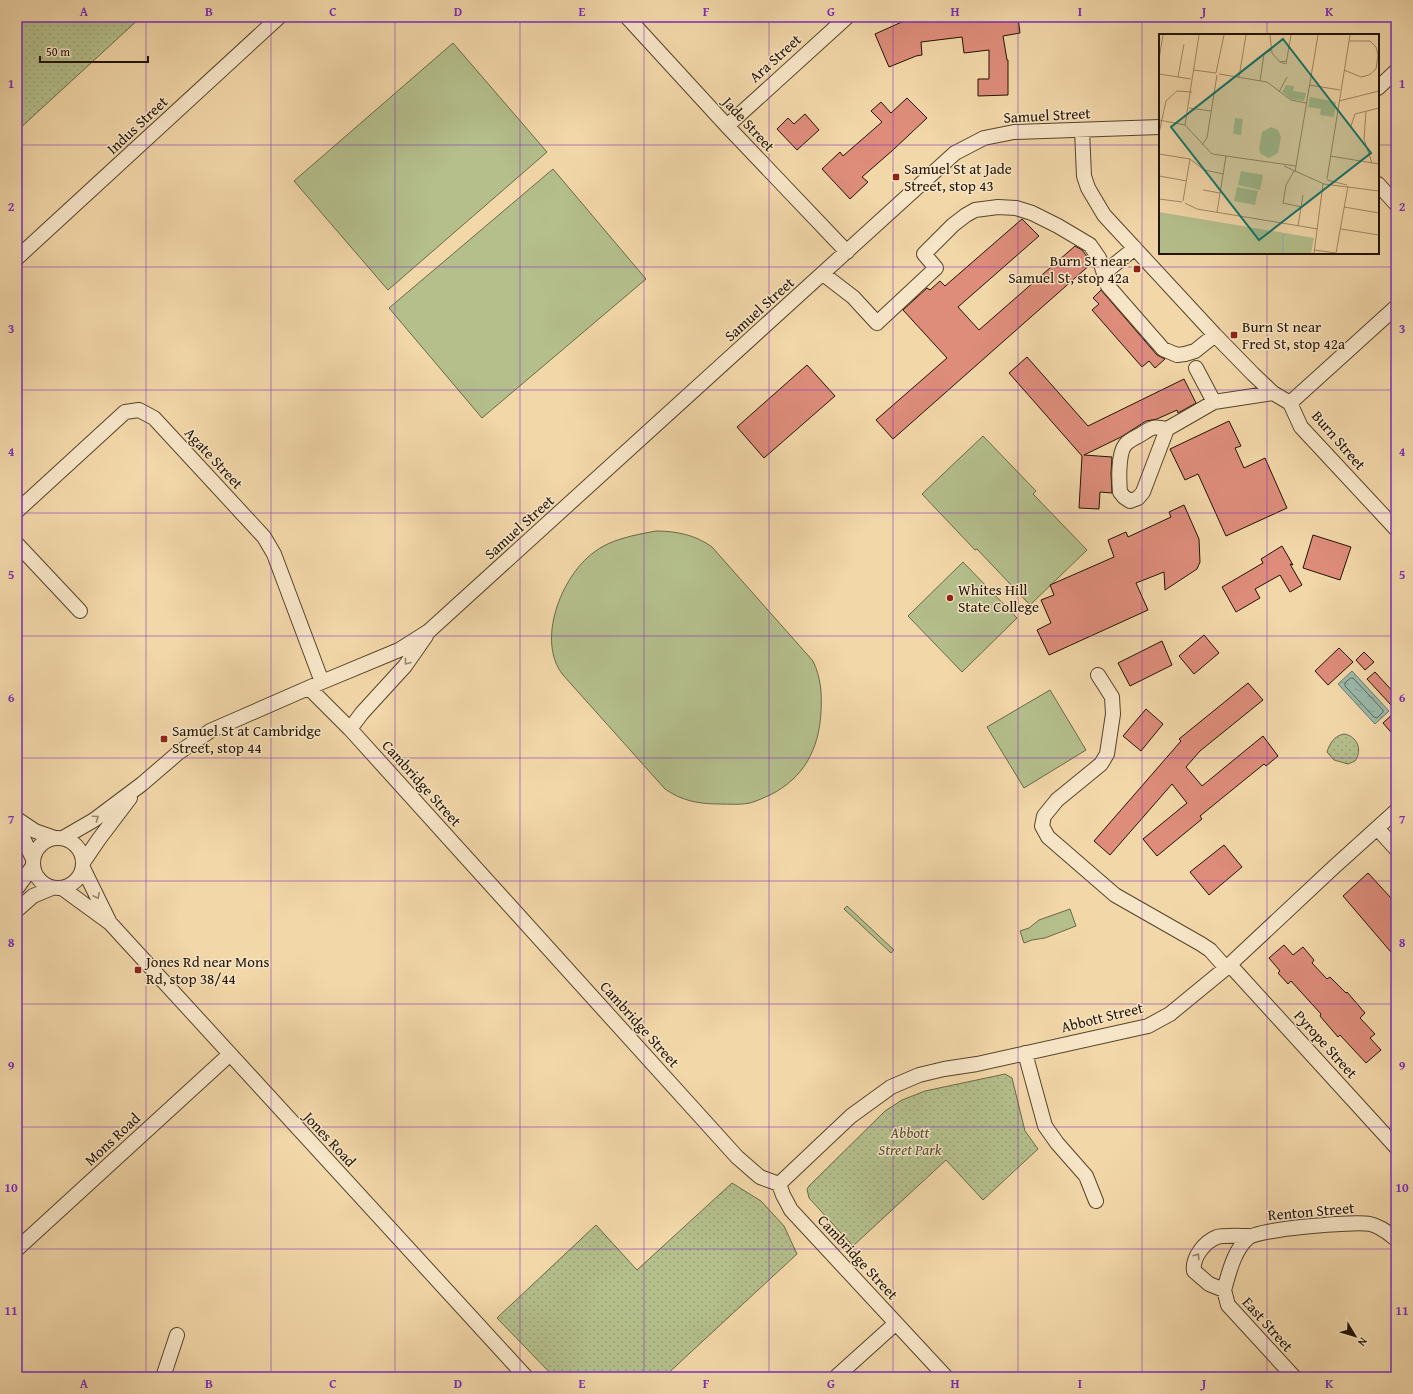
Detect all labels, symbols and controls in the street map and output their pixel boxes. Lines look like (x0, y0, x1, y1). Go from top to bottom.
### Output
text: A (80, 2, 89, 21)
text: B (205, 2, 213, 21)
text: C (329, 2, 337, 21)
text: D (454, 2, 462, 21)
text: E (579, 2, 586, 21)
text: F (703, 2, 710, 21)
text: G (827, 2, 835, 21)
text: H (950, 2, 960, 21)
text: I (1078, 2, 1082, 21)
text: J (1200, 2, 1207, 21)
text: K (1325, 2, 1334, 21)
street label: Ara Street (744, 28, 806, 87)
inset map (1159, 34, 1379, 254)
scale bar (40, 38, 148, 64)
text: 50 m (46, 43, 70, 60)
text: 1 (8, 74, 14, 93)
text: 1 (1399, 74, 1405, 93)
street label: Jade Street (717, 90, 780, 157)
street label: Indus Street (102, 91, 173, 159)
street label: Samuel Street (1003, 102, 1092, 128)
place label: Samuel St at Jade Street, stop 43 (904, 158, 1012, 196)
marker: Samuel St at Jade Street, stop 43 (891, 172, 901, 182)
text: 2 (8, 197, 15, 216)
text: 2 (1399, 197, 1406, 216)
place label: Burn St near Samuel St, stop 42a (1008, 250, 1129, 288)
marker: Burn St near Samuel St, stop 42a (1132, 264, 1142, 274)
street label: Samuel Street (720, 272, 799, 346)
place label: Burn St near Fred St, stop 42a (1242, 316, 1345, 354)
text: 3 (8, 319, 14, 338)
text: 3 (1399, 319, 1405, 338)
marker: Burn St near Fred St, stop 42a (1229, 330, 1239, 340)
street label: Burn Street (1307, 406, 1371, 475)
street label: Agate Street (180, 423, 248, 494)
text: 4 (8, 442, 15, 461)
text: 4 (1399, 442, 1406, 461)
street label: Samuel Street (480, 490, 559, 564)
text: 5 (8, 565, 15, 584)
text: 5 (1399, 565, 1406, 584)
place label: Whites Hill State College (958, 579, 1039, 617)
marker: Whites Hill State College (945, 593, 955, 603)
one-way arrow (404, 658, 411, 665)
text: 6 (8, 688, 15, 707)
text: 6 (1399, 688, 1406, 707)
place label: Samuel St at Cambridge Street, stop 44 (172, 720, 321, 758)
marker: Samuel St at Cambridge Street, stop 44 (159, 734, 169, 744)
street label: Cambridge Street (378, 735, 467, 831)
text: 7 (8, 810, 15, 829)
text: 7 (1399, 810, 1406, 829)
one-way arrow (92, 816, 99, 823)
one-way arrow (92, 891, 100, 899)
text: 8 (8, 933, 15, 952)
text: 8 (1399, 933, 1406, 952)
place label: Jones Rd near Mons Rd, stop 38/44 (144, 951, 269, 989)
marker: Jones Rd near Mons Rd, stop 38/44 (133, 965, 143, 975)
street label: Cambridge Street (596, 976, 685, 1072)
street label: Abbott Street (1059, 996, 1146, 1037)
street label: Pyrope Street (1290, 1005, 1363, 1083)
text: 9 (8, 1056, 15, 1075)
text: 9 (1399, 1056, 1406, 1075)
street label: Jones Road (298, 1105, 361, 1171)
street label: Mons Road (80, 1108, 144, 1170)
park label: Abbott Street Park (878, 1122, 942, 1160)
text: 10 (4, 1178, 18, 1197)
text: 10 (1395, 1178, 1409, 1197)
street label: Renton Street (1267, 1197, 1356, 1225)
street label: Cambridge Street (813, 1210, 903, 1305)
one-way arrow (1193, 1253, 1200, 1260)
street label: East Street (1238, 1292, 1299, 1357)
text: 11 (4, 1301, 18, 1320)
text: 11 (1395, 1301, 1409, 1320)
north arrow (1335, 1316, 1375, 1356)
text: N (1354, 1334, 1371, 1350)
text: A (80, 1374, 89, 1393)
text: B (205, 1374, 213, 1393)
text: C (329, 1374, 337, 1393)
text: D (454, 1374, 462, 1393)
text: E (579, 1374, 586, 1393)
text: F (703, 1374, 710, 1393)
text: G (827, 1374, 835, 1393)
text: H (950, 1374, 960, 1393)
text: I (1078, 1374, 1082, 1393)
text: J (1200, 1374, 1207, 1393)
text: K (1325, 1374, 1334, 1393)

